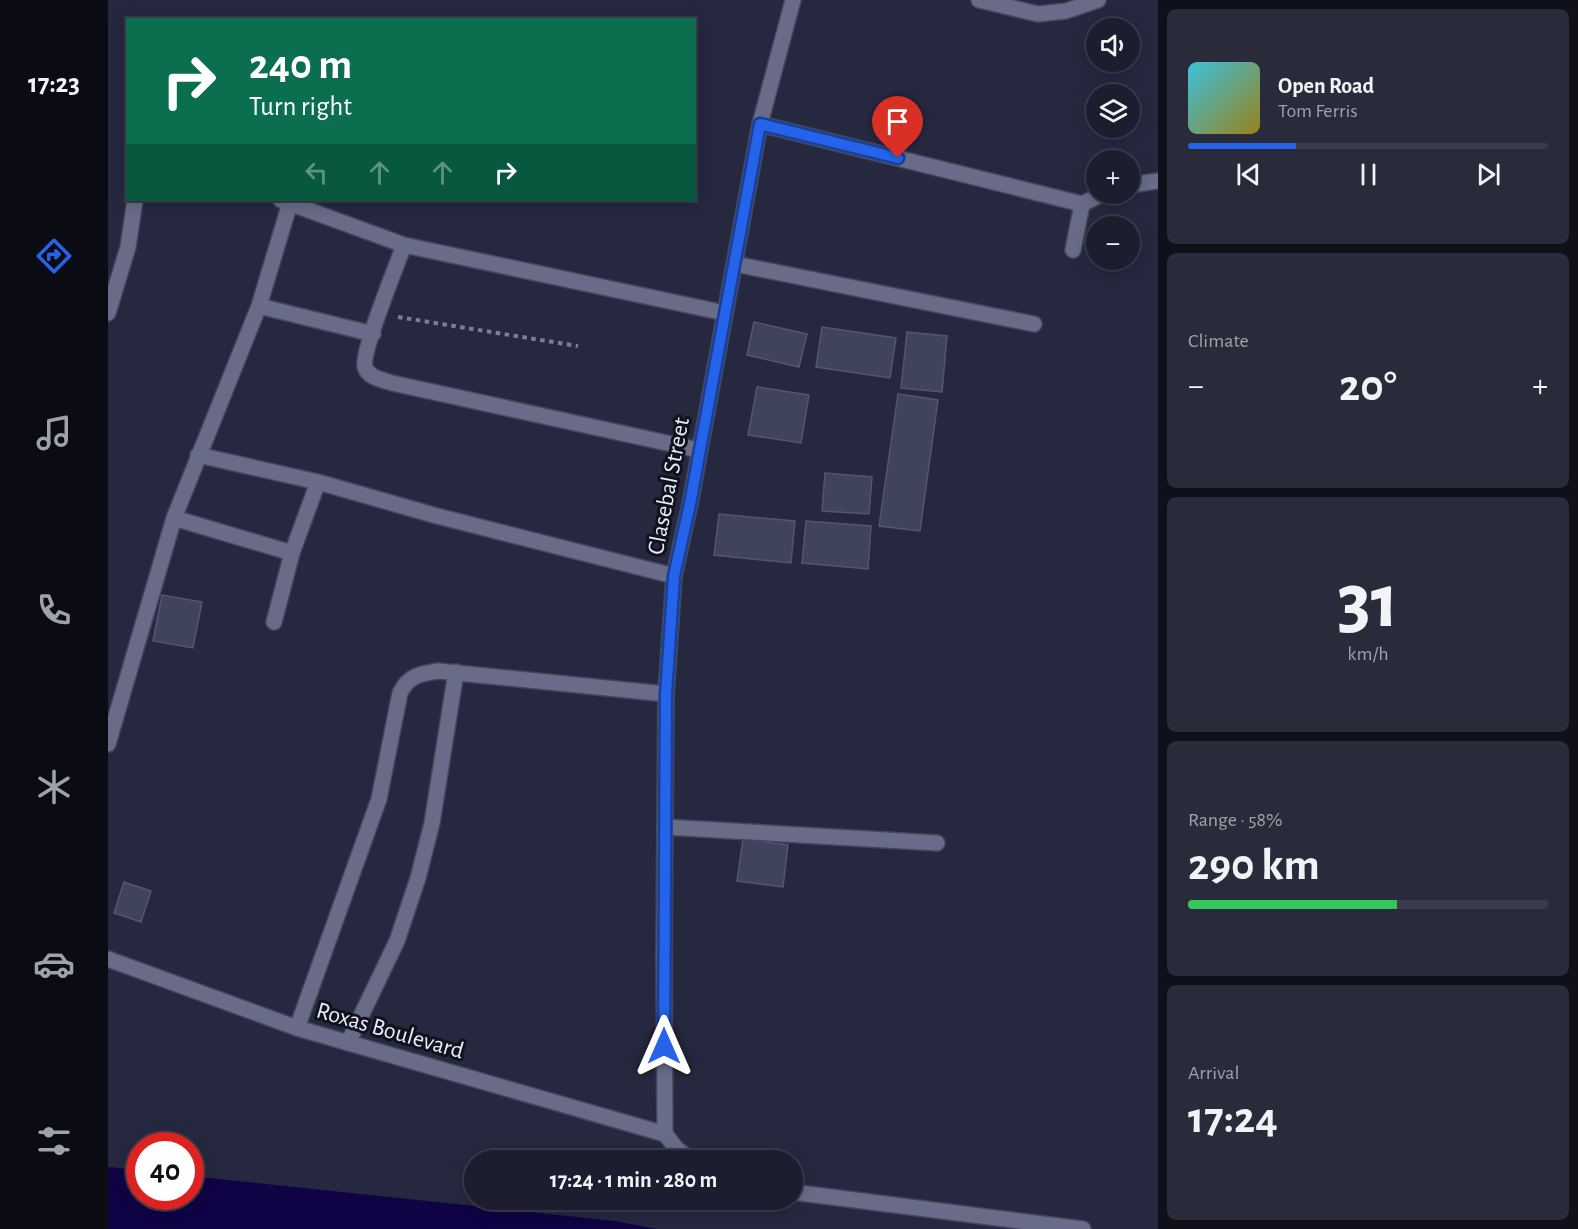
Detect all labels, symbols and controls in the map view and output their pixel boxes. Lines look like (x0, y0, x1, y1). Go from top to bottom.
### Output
map controls (1086, 18, 1140, 270)
button: sound (1086, 18, 1140, 72)
icon: right (150, 42, 228, 120)
text: 240 m (249, 44, 352, 86)
text: 17:23 (28, 70, 80, 97)
text: Open Road (1278, 75, 1374, 97)
button: layers (1086, 84, 1140, 138)
text: Turn right (249, 93, 352, 120)
pin (872, 96, 923, 158)
text: Tom Ferris (1278, 101, 1358, 121)
icon: arrive (881, 105, 914, 138)
button: + (1086, 150, 1140, 204)
icon: left (300, 156, 333, 189)
icon: ahead (363, 156, 396, 189)
icon: ahead (426, 156, 459, 189)
icon: right (489, 156, 522, 189)
icon: previous (1232, 158, 1265, 191)
icon: pause (1352, 158, 1385, 191)
icon: next (1472, 158, 1505, 191)
button: − (1086, 216, 1140, 270)
icon: directions (33, 235, 75, 277)
text: Climate (1188, 331, 1249, 351)
text: 20° (1339, 364, 1397, 409)
text: − (1188, 370, 1204, 403)
text: + (1532, 370, 1548, 403)
icon: music (33, 412, 75, 454)
street label: Clasebal Street (644, 415, 694, 557)
text: 31 (1337, 564, 1399, 642)
icon: phone (33, 589, 75, 631)
text: km/h (1347, 644, 1389, 664)
icon: climate (33, 766, 75, 808)
text: Range · 58% (1188, 810, 1283, 830)
text: 290 km (1188, 843, 1320, 888)
icon: car (33, 943, 75, 985)
street label: Roxas Boulevard (314, 998, 466, 1064)
position arrow (632, 1014, 696, 1078)
text: Arrival (1188, 1063, 1239, 1083)
text: 17:24 (1188, 1096, 1278, 1141)
icon: filters (33, 1120, 75, 1162)
speed limit sign: 40 (126, 1132, 204, 1210)
text: 17:24 · 1 min · 280 m (550, 1169, 717, 1191)

